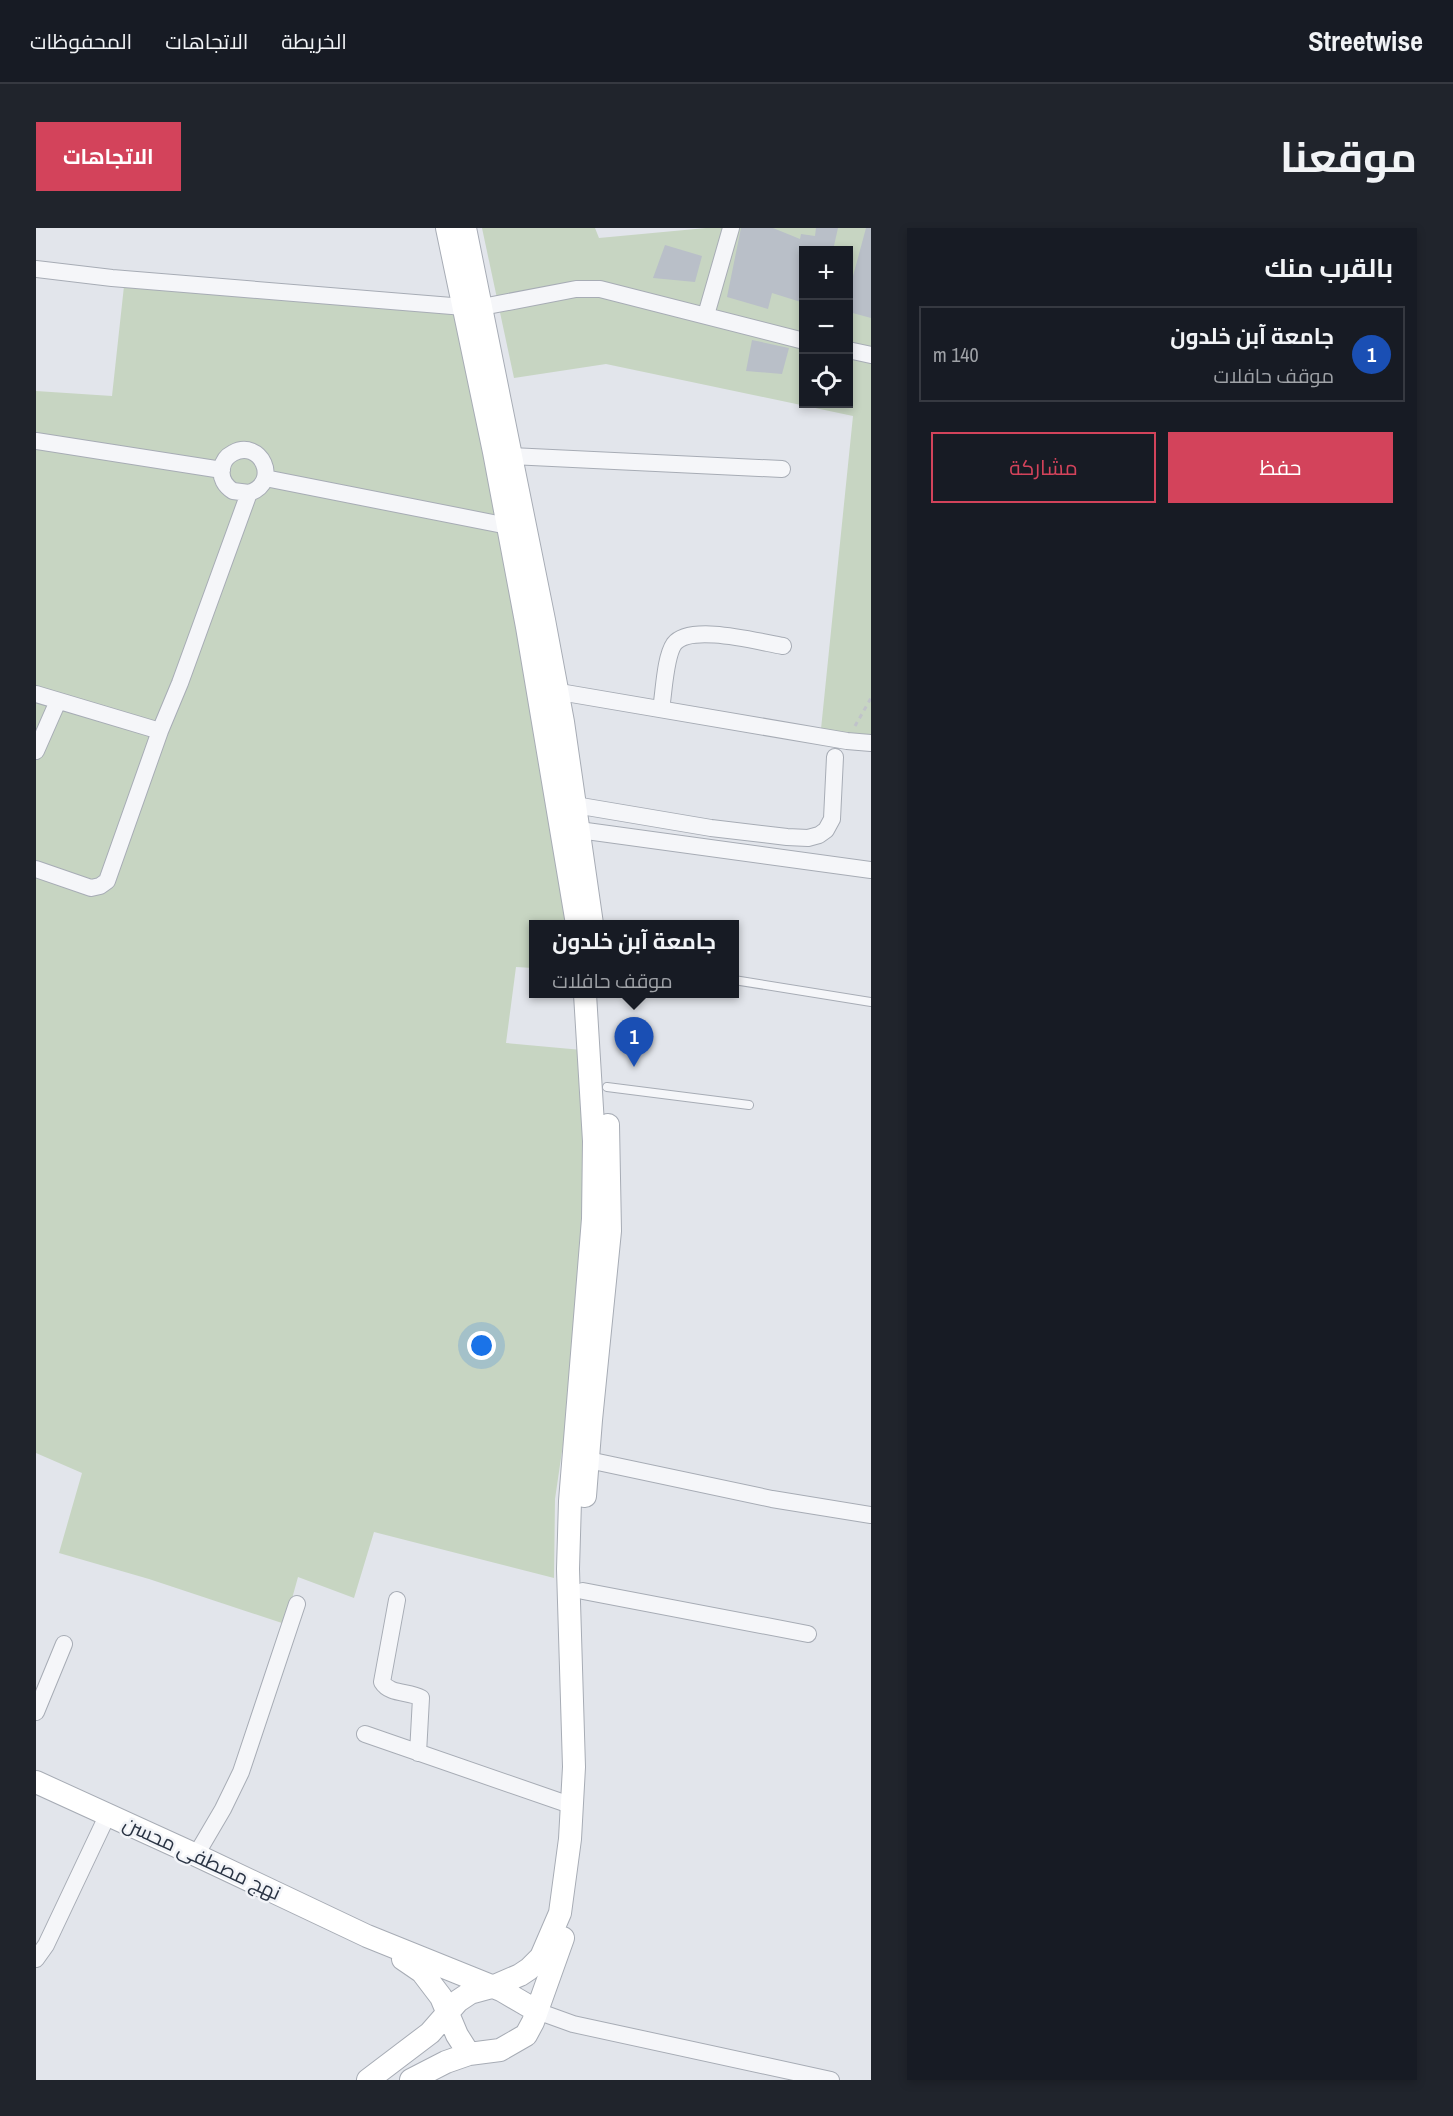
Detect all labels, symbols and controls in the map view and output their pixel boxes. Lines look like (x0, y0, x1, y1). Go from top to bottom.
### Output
text: Streetwise (1308, 22, 1423, 60)
text: المحفوظات (30, 27, 132, 56)
text: الاتجاهات (165, 27, 248, 56)
text: الخريطة (281, 27, 347, 56)
button: الاتجاهات (36, 122, 181, 191)
text: موقعنا (1280, 129, 1417, 185)
map controls (799, 246, 853, 408)
button: + (799, 246, 853, 300)
text: بالقرب منك (1264, 250, 1393, 285)
button: − (799, 300, 853, 354)
text: جامعة آبن خلدون (1170, 321, 1334, 351)
text: 140 m (933, 341, 979, 368)
text: 1 (1367, 341, 1376, 368)
button: locate (799, 354, 853, 408)
text: موقف حافلات (1213, 362, 1334, 389)
button: مشاركة (931, 432, 1156, 503)
button: حفظ (1168, 432, 1393, 503)
popup (529, 920, 739, 998)
text: جامعة آبن خلدون (552, 926, 716, 956)
text: موقف حافلات (552, 967, 673, 994)
pin: 1 (614, 1018, 654, 1067)
your location (467, 1331, 496, 1360)
street label: نهج مصطفى محسن (118, 1809, 286, 1907)

